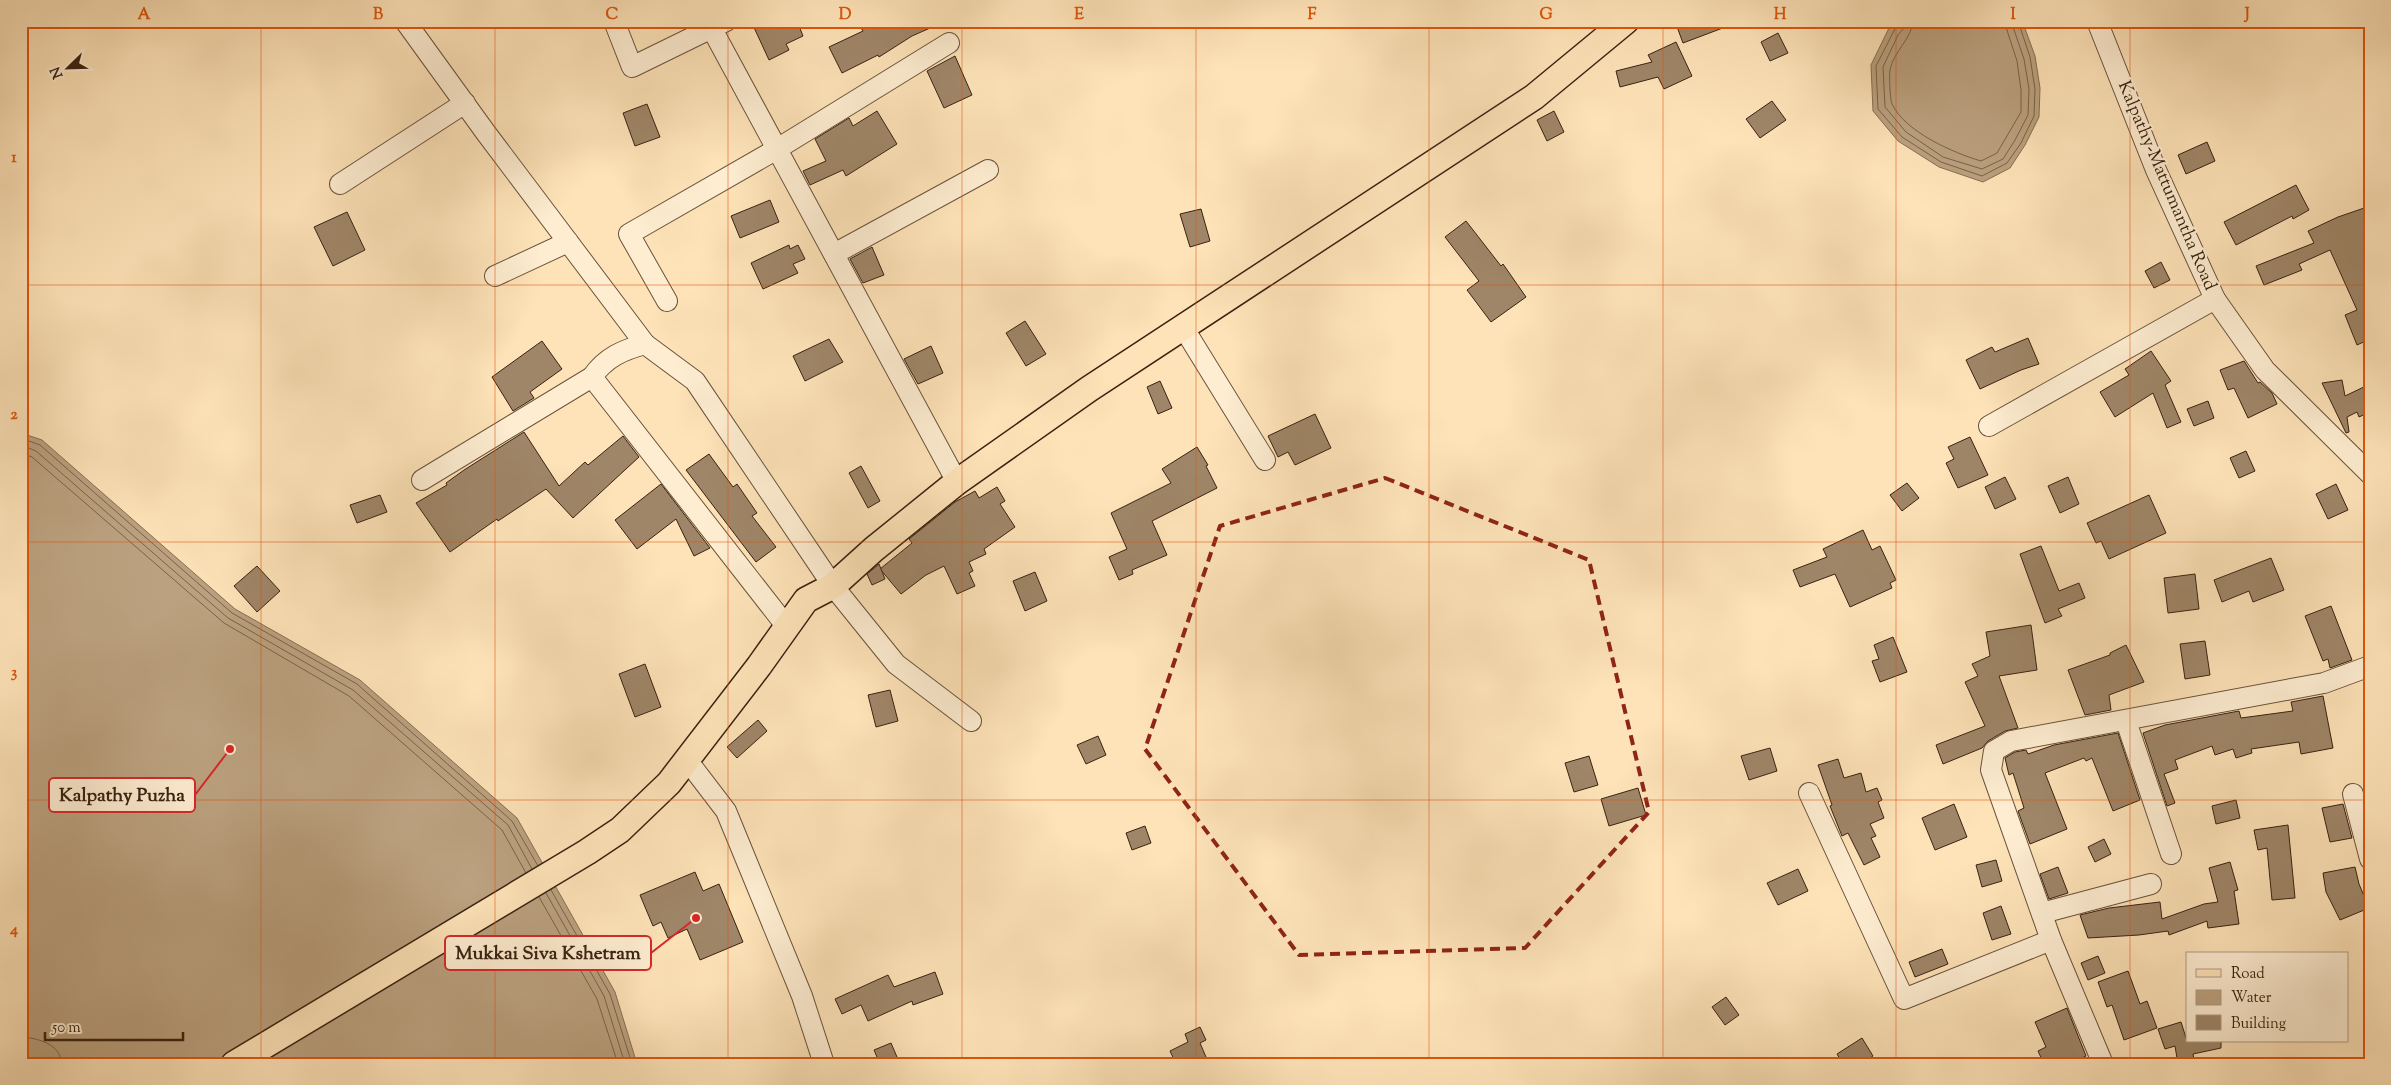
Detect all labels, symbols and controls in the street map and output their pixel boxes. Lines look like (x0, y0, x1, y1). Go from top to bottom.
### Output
text: A (138, 4, 151, 27)
text: B (373, 4, 383, 27)
text: C (606, 4, 619, 27)
text: D (839, 4, 852, 27)
text: E (1074, 4, 1084, 27)
text: F (1308, 4, 1317, 27)
text: G (1539, 4, 1553, 27)
text: H (1774, 4, 1787, 27)
text: I (2010, 4, 2016, 27)
text: J (2243, 4, 2250, 27)
north arrow (42, 42, 92, 92)
text: N (46, 63, 69, 81)
street label: Kalpathy-Mattumantha Road (2110, 77, 2222, 295)
text: 1 (11, 147, 17, 170)
text: 2 (10, 404, 18, 427)
text: 3 (11, 662, 18, 685)
callout: Kalpathy Puzha (49, 778, 195, 812)
text: Kalpathy Puzha (59, 783, 185, 810)
text: 4 (9, 919, 18, 942)
callout: Mukkai Siva Kshetram (445, 936, 651, 970)
text: Mukkai Siva Kshetram (455, 941, 641, 968)
legend (2186, 952, 2348, 1042)
text: Road (2231, 964, 2265, 985)
text: Water (2231, 988, 2272, 1009)
scale bar (45, 1010, 182, 1042)
text: Building (2231, 1014, 2286, 1035)
text: 50 m (51, 1018, 81, 1039)

